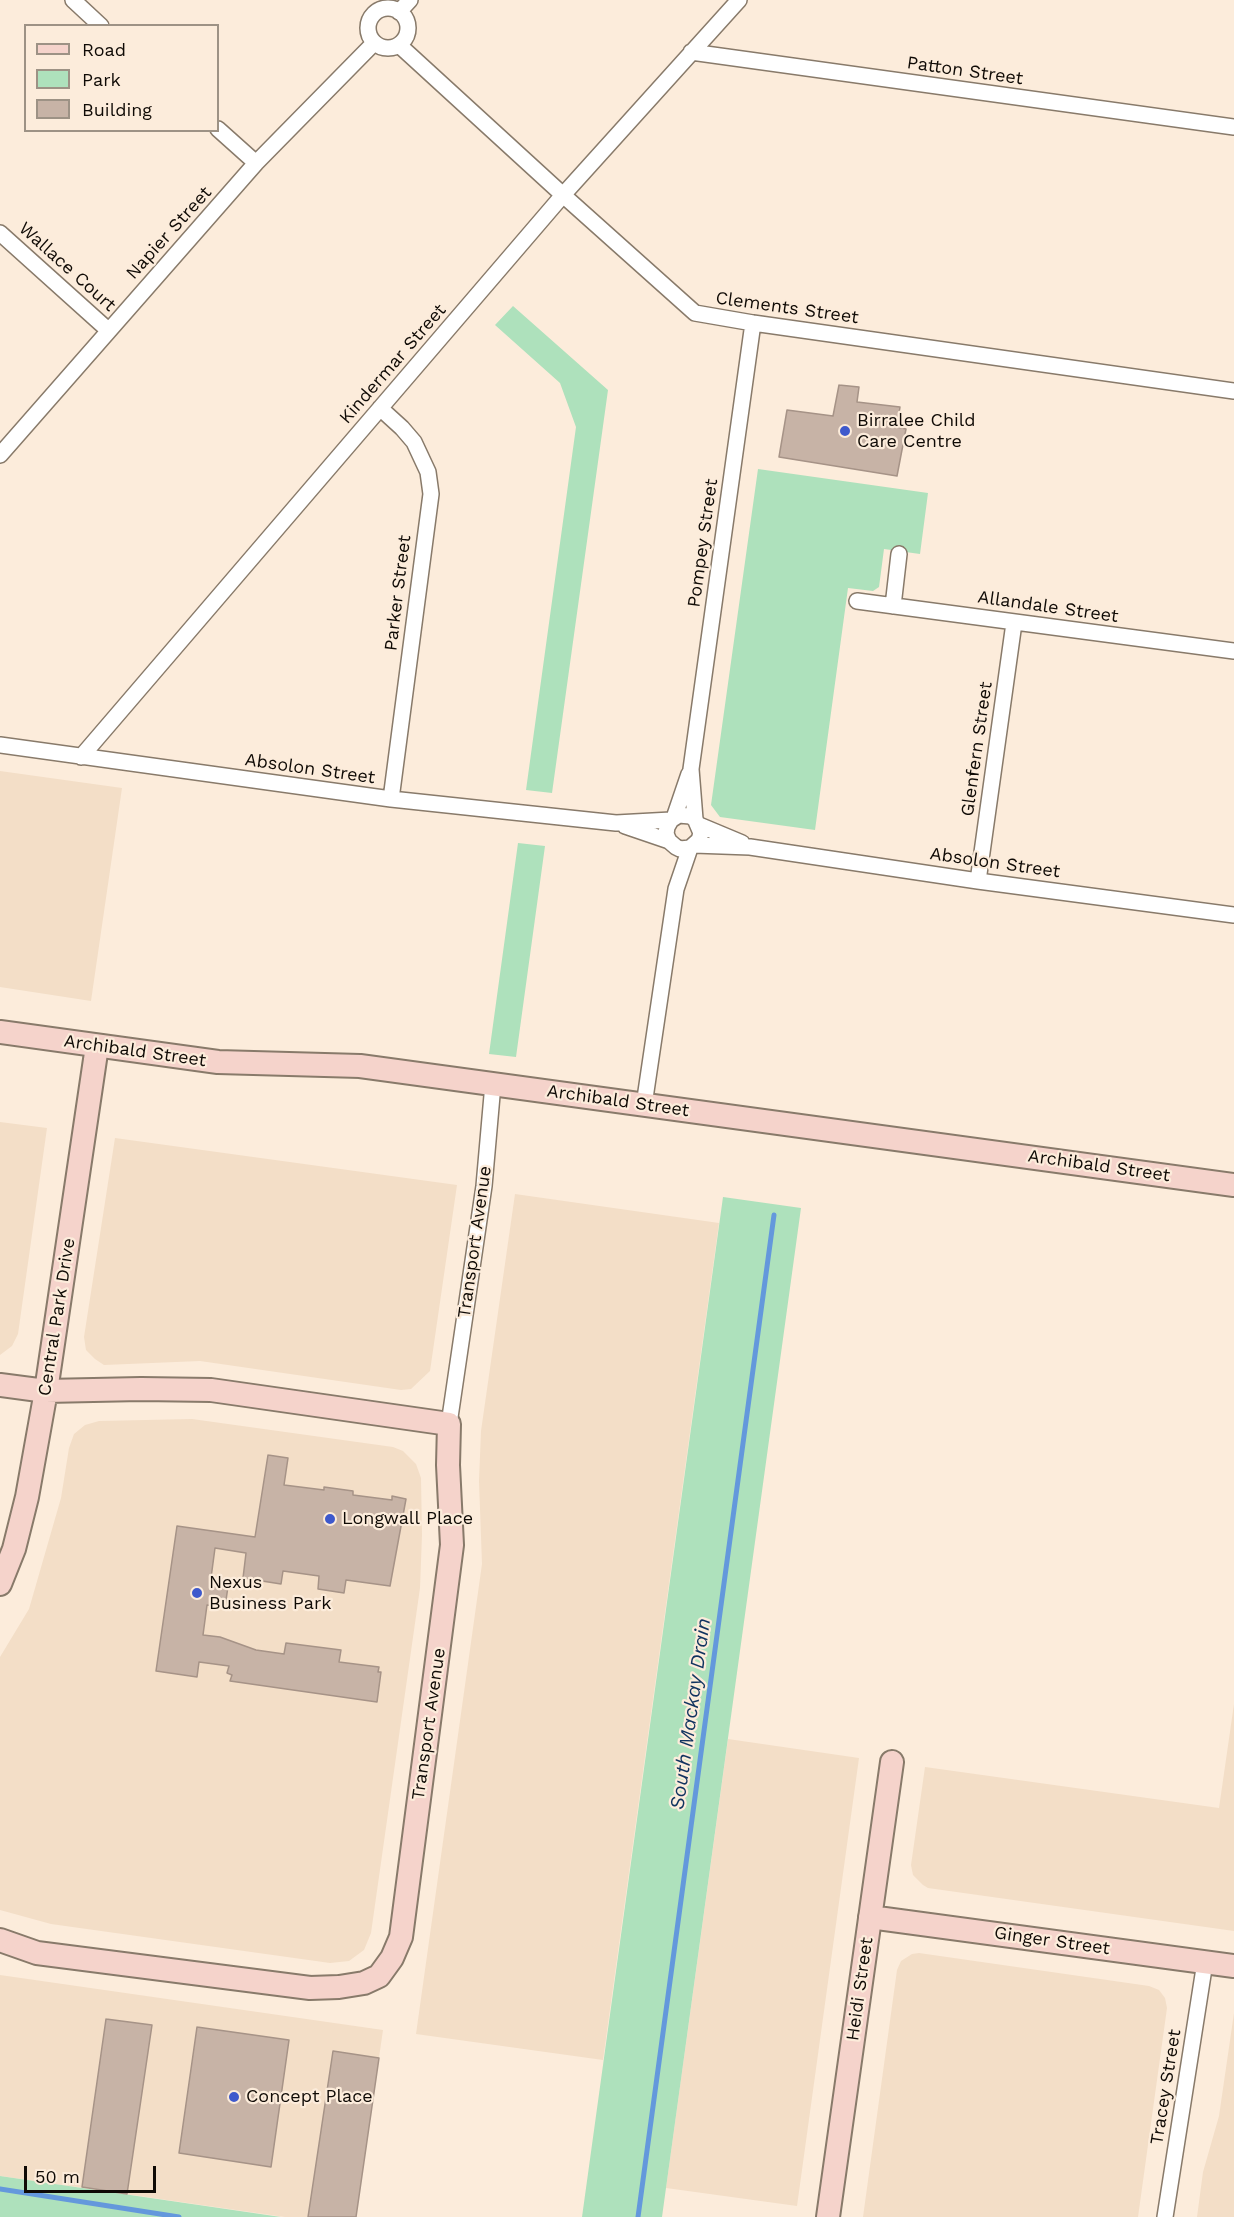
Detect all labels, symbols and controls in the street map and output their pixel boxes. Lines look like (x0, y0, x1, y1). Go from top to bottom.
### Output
legend (24, 24, 219, 132)
text: Road (82, 39, 126, 60)
street label: Patton Street (906, 52, 1024, 90)
text: Park (82, 69, 121, 90)
text: Building (82, 99, 152, 120)
street label: Napier Street (122, 182, 216, 284)
street label: Wallace Court (14, 218, 120, 316)
street label: Clements Street (714, 287, 860, 329)
street label: Kindermar Street (335, 300, 451, 428)
place label: Birralee Child Care Centre (857, 410, 976, 452)
marker: Birralee Child Care Centre (838, 424, 852, 438)
street label: Pompey Street (683, 477, 723, 609)
street label: Parker Street (380, 534, 416, 652)
street label: Allandale Street (976, 586, 1120, 628)
street label: Glenfern Street (957, 680, 997, 818)
street label: Absolon Street (244, 749, 376, 789)
street label: Absolon Street (929, 843, 1061, 883)
street label: Archibald Street (62, 1030, 208, 1072)
street label: Archibald Street (545, 1080, 691, 1122)
street label: Archibald Street (1026, 1145, 1172, 1187)
street label: Transport Avenue (454, 1164, 496, 1320)
street label: Central Park Drive (34, 1236, 80, 1398)
place label: Longwall Place (342, 1508, 473, 1530)
marker: Longwall Place (323, 1512, 337, 1526)
place label: Nexus Business Park (209, 1572, 331, 1614)
marker: Nexus Business Park (190, 1586, 204, 1600)
water label: South Mackay Drain (666, 1617, 716, 1811)
street label: Transport Avenue (408, 1646, 450, 1802)
street label: Ginger Street (993, 1922, 1111, 1960)
street label: Heidi Street (842, 1936, 878, 2042)
street label: Tracey Street (1146, 2028, 1186, 2146)
place label: Concept Place (246, 2086, 373, 2108)
marker: Concept Place (227, 2090, 241, 2104)
scale bar (27, 2154, 159, 2192)
text: 50 m (35, 2166, 80, 2187)

